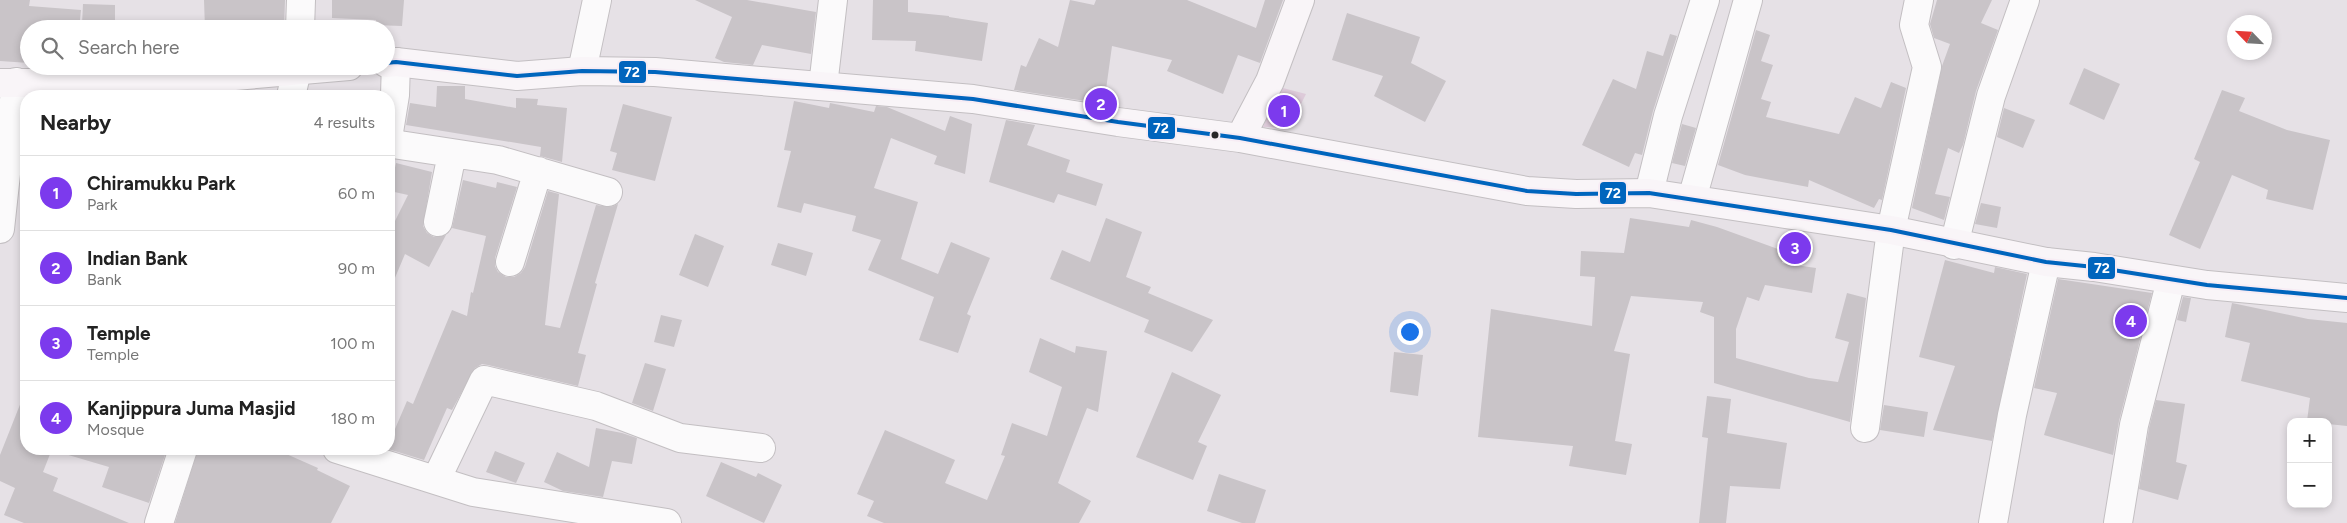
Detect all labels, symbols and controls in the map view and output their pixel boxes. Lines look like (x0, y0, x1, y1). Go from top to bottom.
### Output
north arrow (2227, 15, 2272, 60)
search box (20, 20, 395, 75)
icon: search (38, 34, 66, 62)
text: Search here (78, 36, 180, 59)
line badge: 72 (618, 60, 647, 84)
text: 72 (624, 64, 640, 81)
pin: 2 (1085, 85, 1117, 123)
pin: 1 (1268, 92, 1300, 130)
text: Nearby (40, 110, 111, 135)
text: 4 results (314, 113, 375, 132)
line badge: 72 (1147, 116, 1176, 140)
text: 72 (1153, 120, 1169, 137)
unlabelled marker (1210, 130, 1220, 140)
text: Chiramukku Park (87, 172, 236, 195)
line badge: 72 (1599, 181, 1627, 205)
text: 1 (53, 184, 59, 203)
text: 60 m (338, 184, 375, 203)
text: 72 (1605, 185, 1621, 202)
text: Park (87, 195, 117, 214)
pin: 3 (1779, 229, 1811, 267)
text: Indian Bank (87, 247, 188, 270)
line badge: 72 (2087, 256, 2116, 280)
text: 2 (51, 259, 61, 278)
text: 90 m (338, 259, 375, 278)
text: 72 (2094, 260, 2110, 277)
text: Bank (87, 270, 122, 289)
pin: 4 (2115, 302, 2147, 340)
your location (1397, 319, 1423, 345)
text: Temple (87, 322, 151, 345)
text: 3 (52, 334, 60, 353)
text: 100 m (330, 334, 375, 353)
text: Temple (87, 345, 139, 364)
text: Kanjippura Juma Masjid (87, 397, 296, 420)
text: 4 (51, 409, 61, 428)
text: 180 m (331, 409, 375, 428)
map controls (2287, 418, 2332, 508)
button: + (2287, 418, 2332, 463)
text: Mosque (87, 420, 144, 439)
button: − (2287, 463, 2332, 508)

